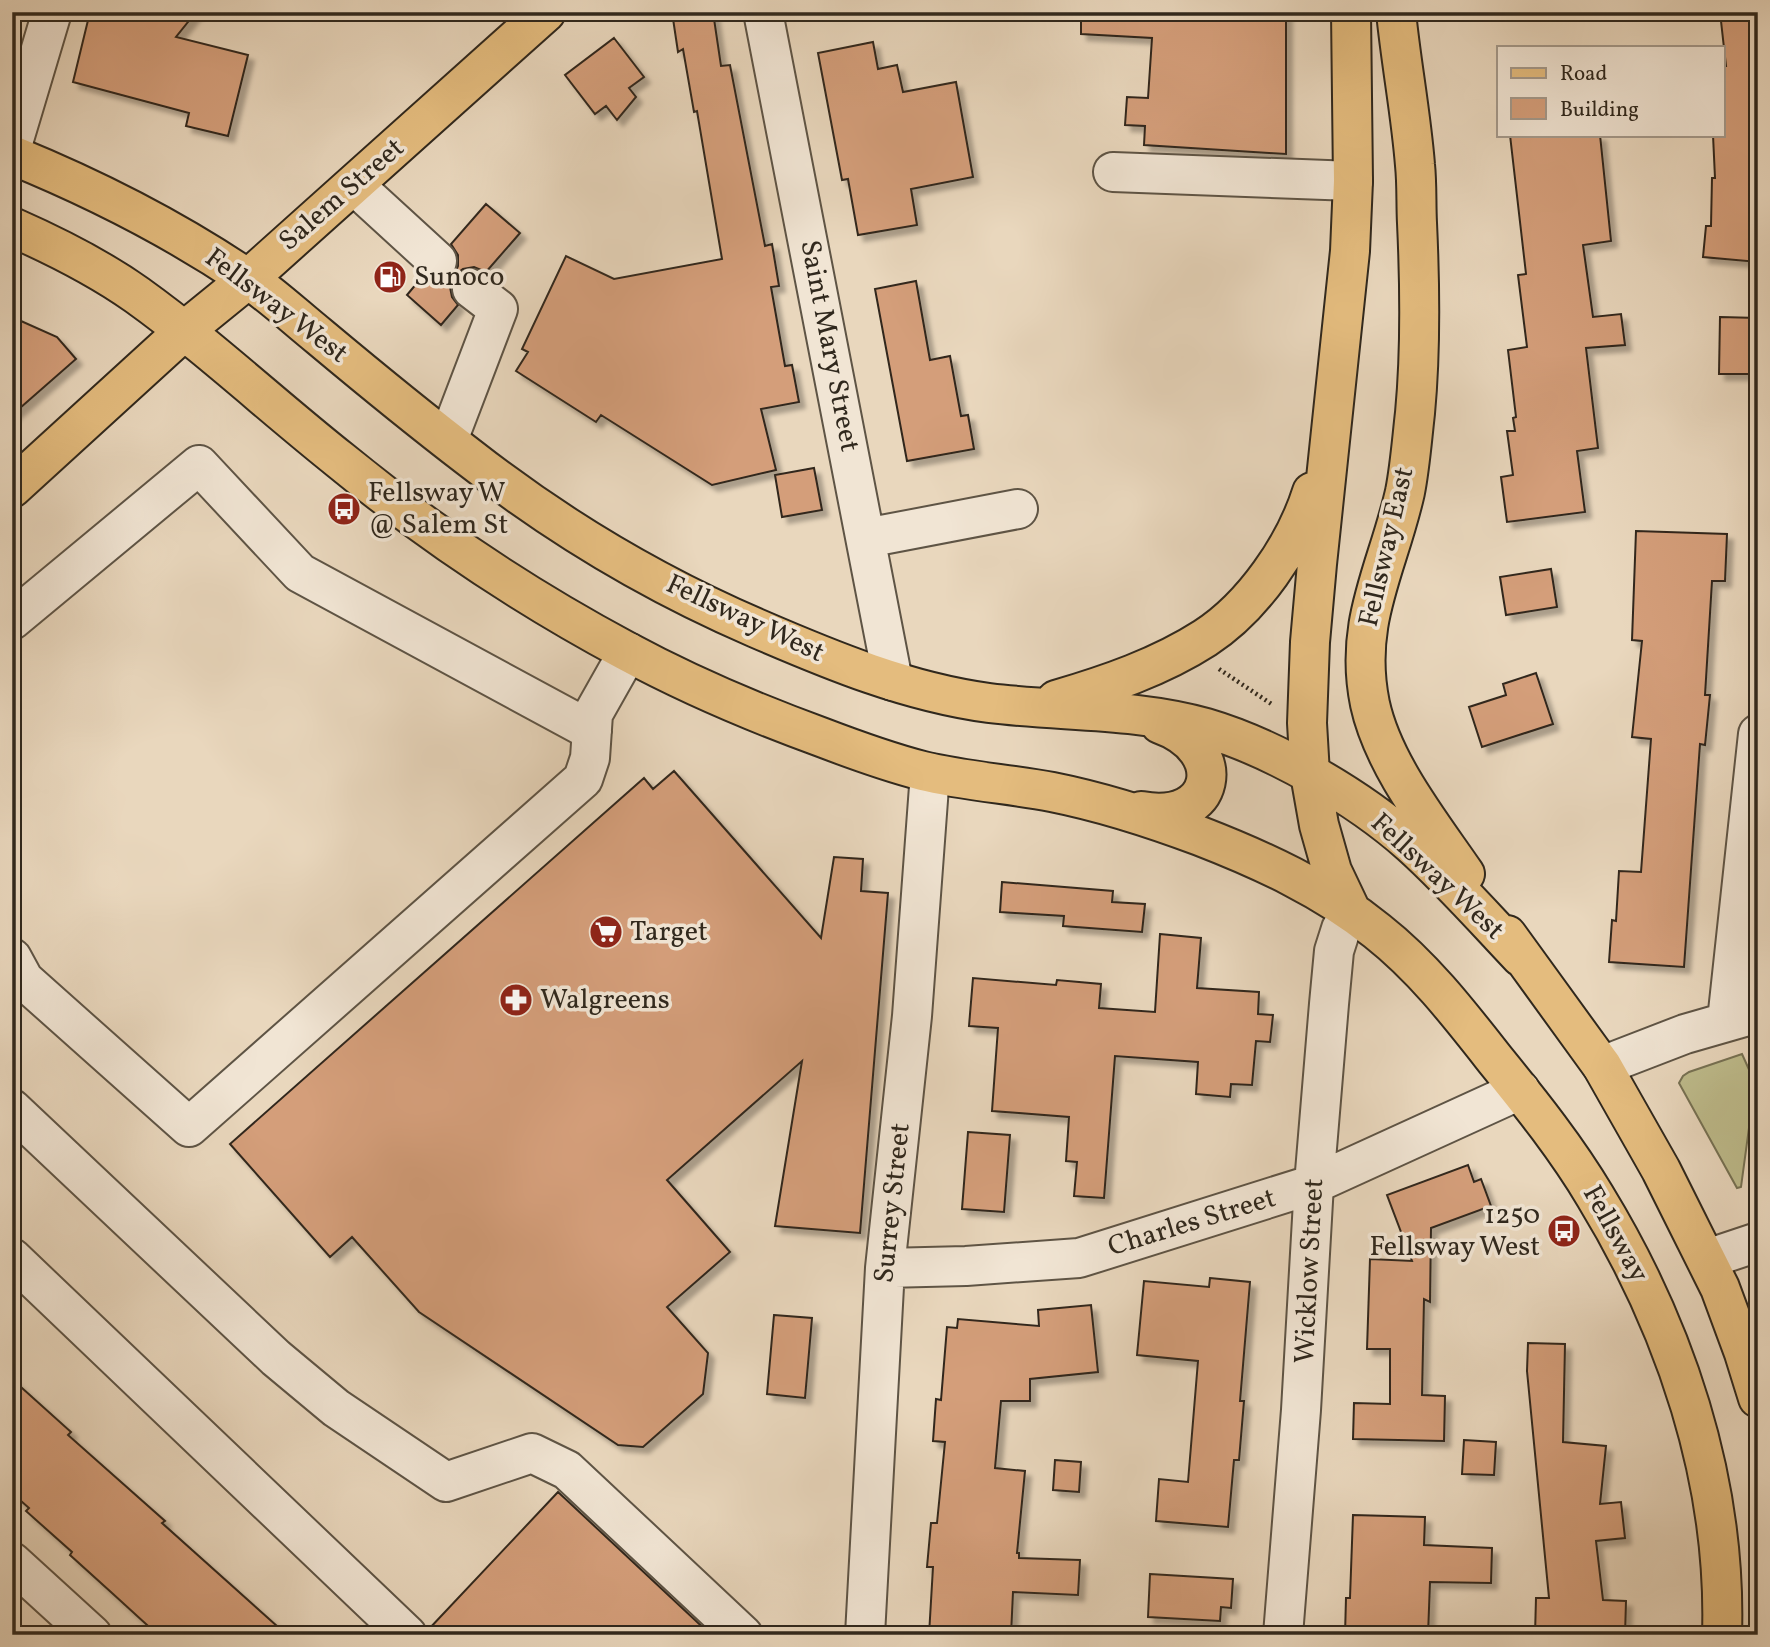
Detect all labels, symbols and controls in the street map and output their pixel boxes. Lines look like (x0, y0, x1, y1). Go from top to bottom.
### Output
legend (1497, 46, 1724, 136)
text: Road (1560, 60, 1607, 89)
text: Building (1560, 96, 1639, 125)
street label: Salem Street (271, 129, 413, 261)
street label: Saint Mary Street (789, 237, 869, 455)
street label: Fellsway West (196, 239, 356, 373)
fuel station icon: Sunoco (371, 258, 409, 296)
place label: Sunoco (414, 258, 504, 297)
street label: Fellsway East (1350, 463, 1424, 631)
place label: Fellsway W @ Salem St (368, 474, 508, 545)
bus stop icon: Fellsway W @ Salem St (325, 490, 363, 528)
street label: Fellsway West (659, 565, 831, 673)
street label: Fellsway West (1361, 805, 1513, 949)
supermarket icon: Target (587, 913, 625, 951)
place label: Target (630, 913, 708, 952)
pharmacy icon: Walgreens (497, 981, 535, 1019)
place label: Walgreens (540, 981, 670, 1020)
street label: Surrey Street (865, 1121, 921, 1285)
street label: Wicklow Street (1286, 1177, 1334, 1365)
street label: Fellsway (1572, 1178, 1658, 1290)
street label: Charles Street (1103, 1179, 1281, 1267)
place label: 1250 Fellsway West (1369, 1196, 1540, 1267)
bus stop icon: 1250 Fellsway West (1545, 1212, 1583, 1250)

